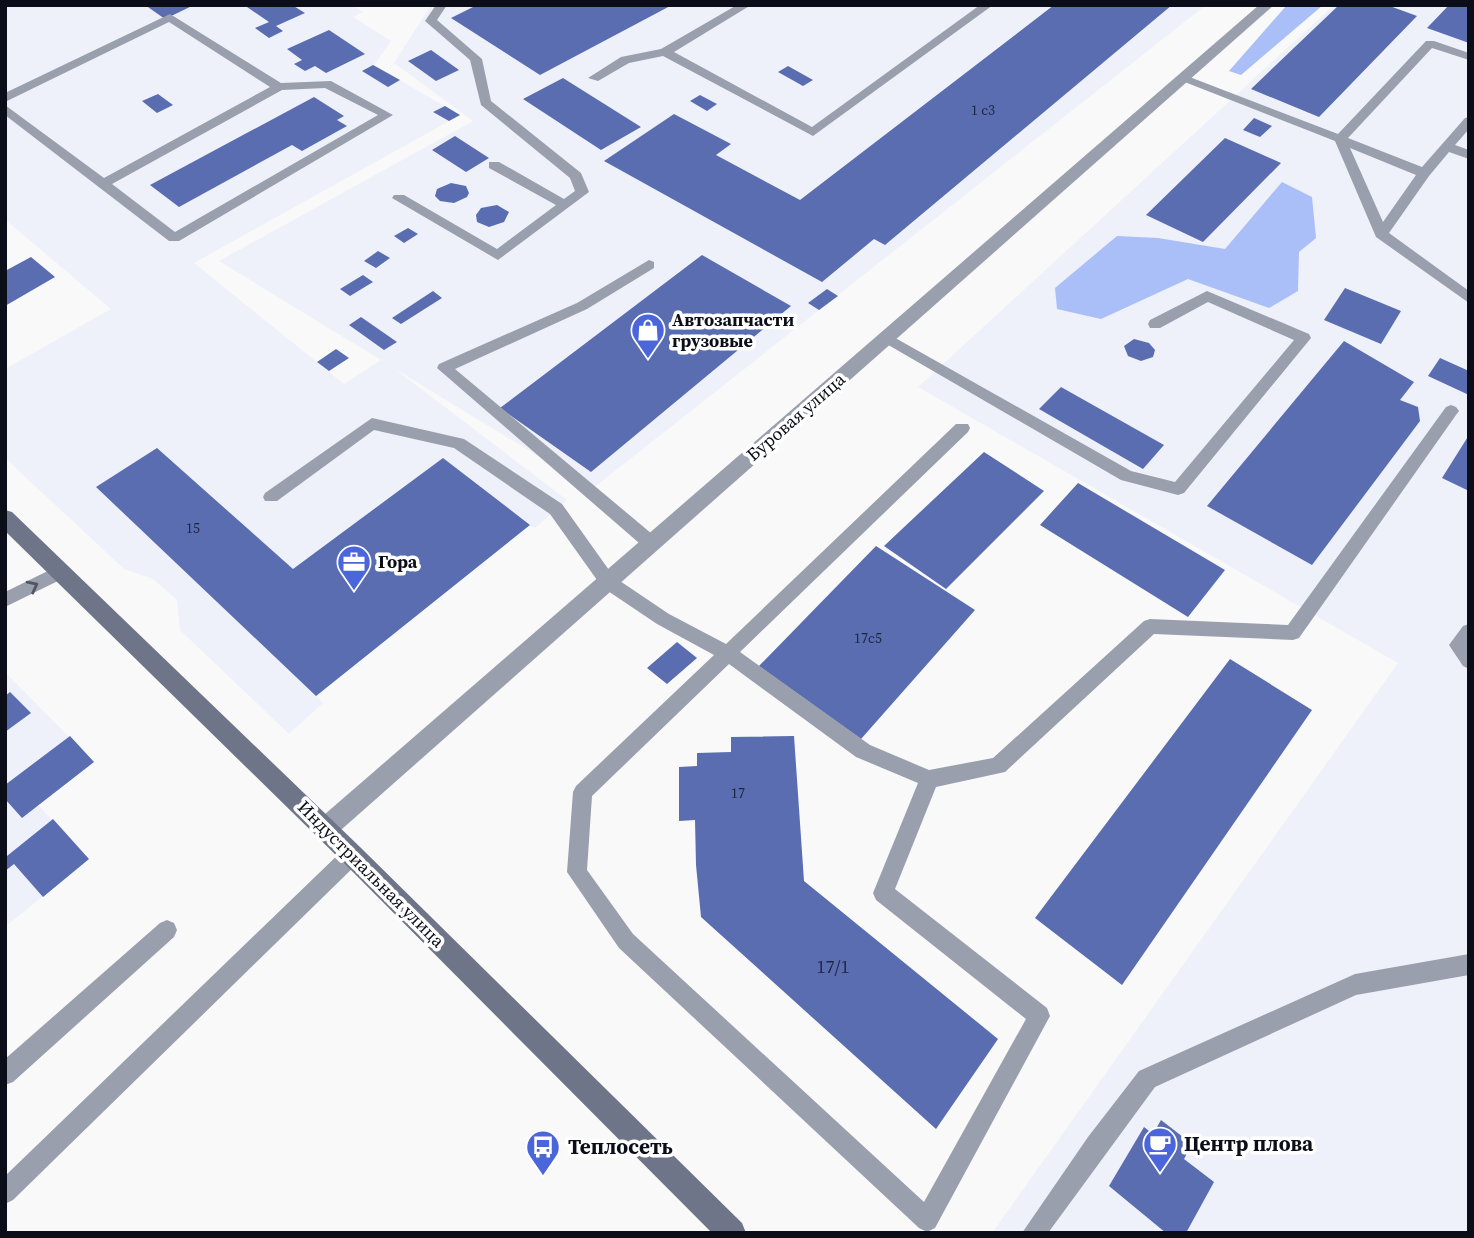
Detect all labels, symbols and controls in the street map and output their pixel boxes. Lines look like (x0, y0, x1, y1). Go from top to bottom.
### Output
house number: 1 с3 (971, 100, 995, 120)
place label: Автозапчасти грузовые (672, 307, 795, 353)
shop icon: Автозапчасти грузовые (629, 311, 667, 360)
street label: Буровая улица (741, 366, 851, 467)
house number: 15 (186, 518, 200, 538)
office icon: Гора (335, 543, 373, 592)
place label: Гора (378, 549, 418, 574)
one-way arrow (26, 580, 38, 594)
house number: 17с5 (854, 628, 882, 648)
house number: 17 (731, 783, 745, 803)
street label: Индустриальная улица (292, 795, 451, 953)
house number: 17/1 (817, 954, 849, 979)
cafe icon: Центр плова (1141, 1125, 1179, 1174)
bus stop icon: Теплосеть (524, 1128, 562, 1177)
place label: Центр плова (1184, 1129, 1314, 1158)
place label: Теплосеть (568, 1132, 673, 1161)

